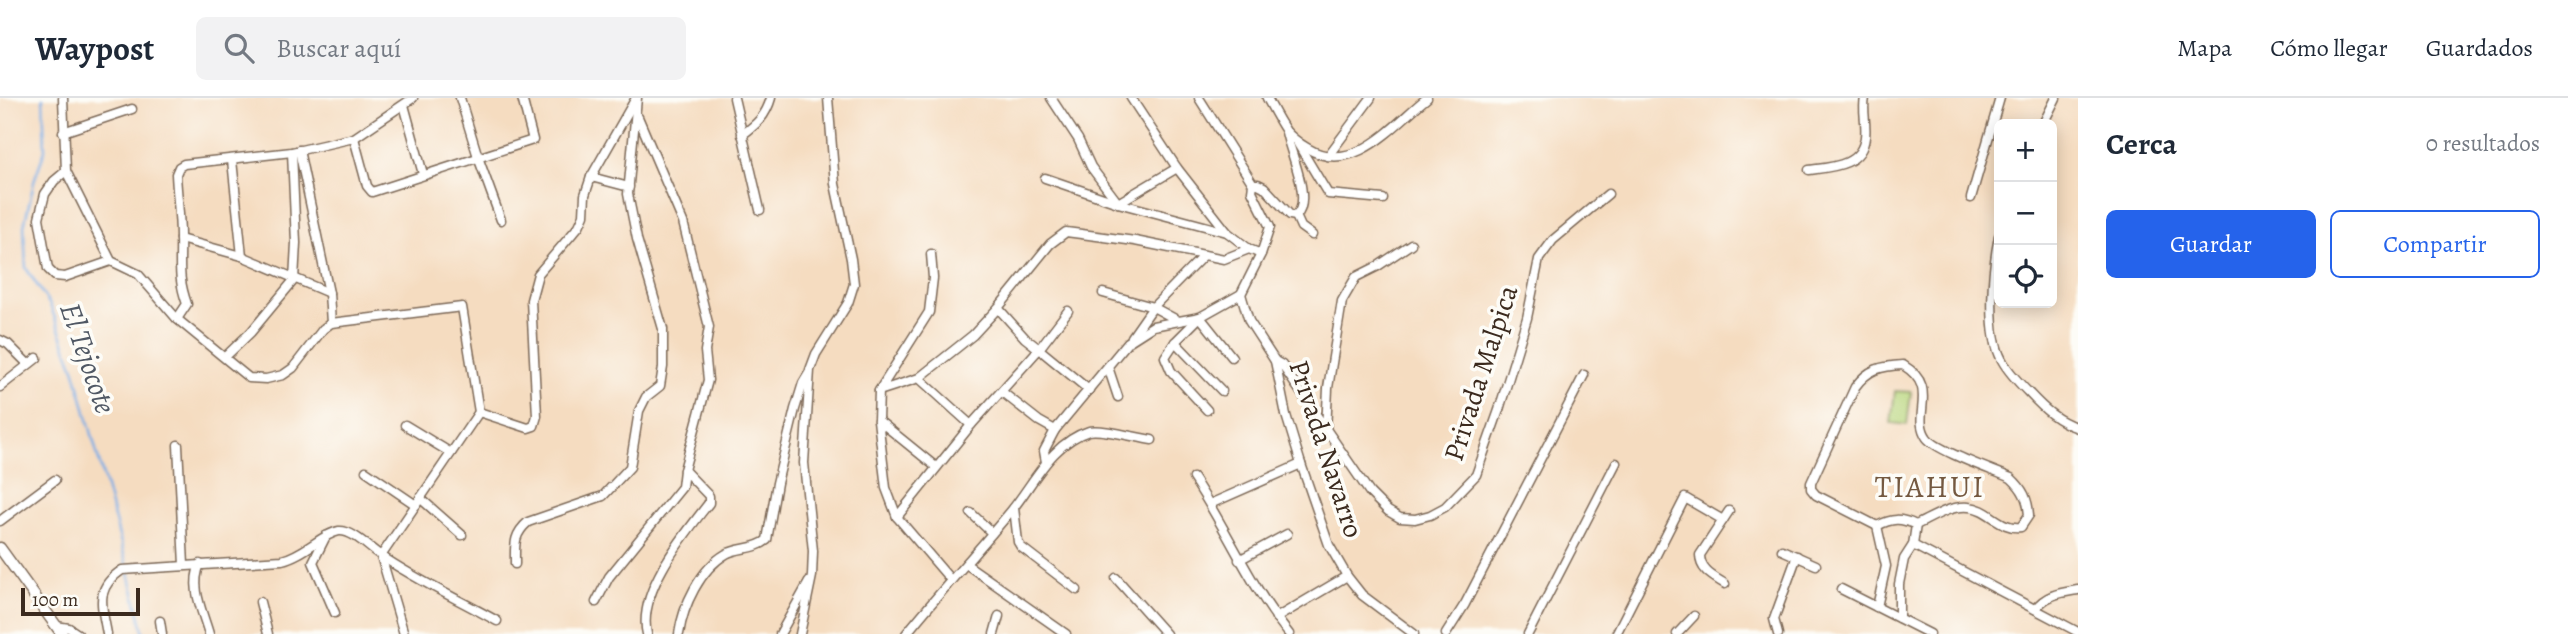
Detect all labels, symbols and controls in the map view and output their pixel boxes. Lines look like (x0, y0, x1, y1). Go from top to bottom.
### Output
search box (196, 17, 686, 80)
text: Waypost (35, 26, 154, 71)
icon: search (220, 29, 258, 67)
text: Buscar aquí (276, 31, 401, 66)
text: Mapa (2177, 32, 2232, 64)
text: Cómo llegar (2270, 32, 2388, 64)
text: Guardados (2426, 32, 2533, 64)
map controls (1994, 119, 2057, 308)
button: + (1994, 119, 2057, 182)
text: Cerca (2106, 124, 2177, 164)
text: 0 resultados (2426, 128, 2540, 159)
button: − (1994, 182, 2057, 245)
button: Guardar (2106, 210, 2316, 278)
button: Compartir (2330, 210, 2540, 278)
button: locate (1994, 245, 2057, 308)
street label: Privada Malpica (1435, 280, 1527, 466)
water label: El Tejocote (50, 297, 126, 419)
street label: Privada Navarro (1279, 355, 1373, 543)
district label: TIAHUI (1875, 467, 1985, 507)
scale bar (21, 585, 140, 617)
text: 100 m (32, 587, 78, 613)

